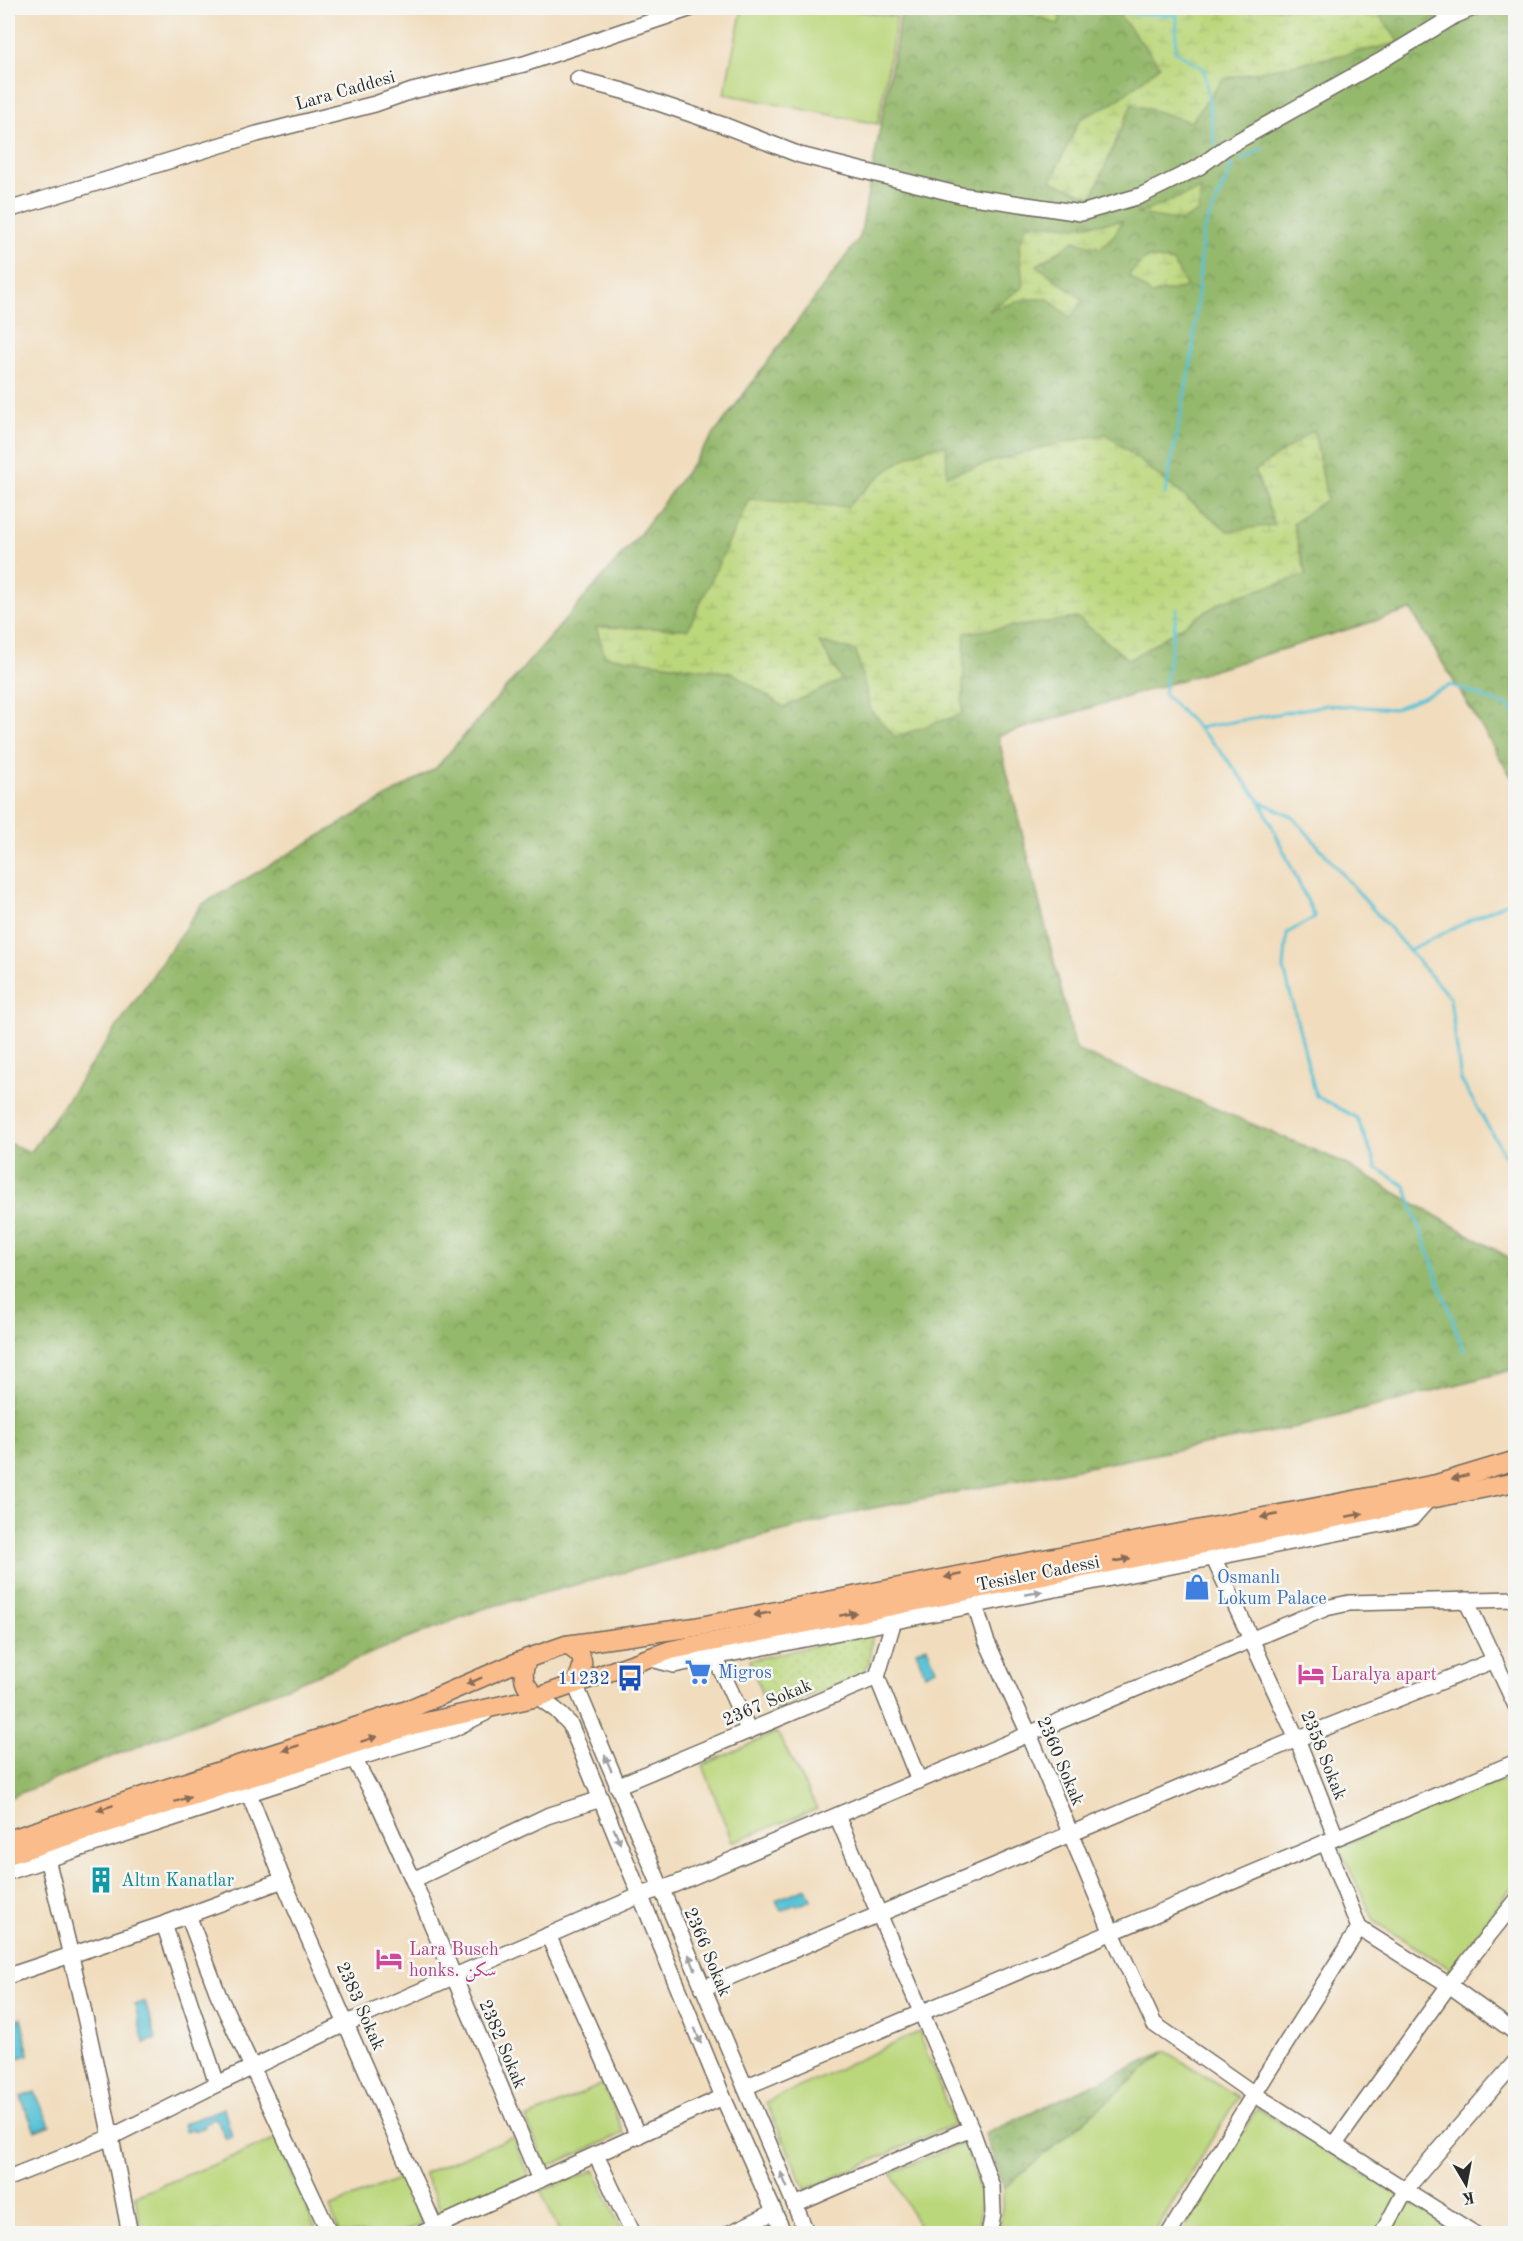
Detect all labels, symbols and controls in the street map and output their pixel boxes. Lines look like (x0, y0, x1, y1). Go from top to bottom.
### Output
street label: Lara Caddesi (293, 68, 397, 114)
one-way arrow (1451, 1473, 1469, 1483)
one-way arrow (1346, 1510, 1365, 1519)
one-way arrow (1259, 1512, 1278, 1521)
street label: Tesisler Cadessi (975, 1553, 1101, 1595)
one-way arrow (1113, 1555, 1132, 1564)
place label: Osmanlı Lokum Palace (1217, 1569, 1327, 1608)
one-way arrow (944, 1572, 963, 1581)
shop icon: Osmanlı Lokum Palace (1182, 1572, 1212, 1602)
one-way arrow (1025, 1588, 1044, 1597)
one-way arrow (839, 1609, 858, 1618)
one-way arrow (752, 1610, 771, 1619)
supermarket icon: Migros (683, 1657, 713, 1687)
hotel icon: Laralya apart (1296, 1659, 1326, 1689)
bus stop icon: 11232 (615, 1663, 645, 1693)
place label: Migros (718, 1664, 772, 1682)
place label: Laralya apart (1331, 1666, 1437, 1684)
place label: 11232 (558, 1670, 610, 1688)
street label: 2367 Sokak (720, 1676, 814, 1730)
one-way arrow (465, 1677, 482, 1686)
street label: 2358 Sokak (1297, 1708, 1349, 1803)
street label: 2360 Sokak (1033, 1714, 1087, 1808)
one-way arrow (360, 1734, 378, 1744)
one-way arrow (282, 1744, 300, 1753)
one-way arrow (603, 1753, 613, 1771)
one-way arrow (174, 1794, 192, 1803)
one-way arrow (96, 1804, 114, 1813)
one-way arrow (613, 1827, 622, 1845)
building icon: Altın Kanatlar (86, 1865, 116, 1895)
place label: Altın Kanatlar (121, 1872, 235, 1890)
street label: 2366 Sokak (680, 1905, 734, 1999)
place label: Lara Busch honks. سكن (409, 1941, 499, 1982)
hotel icon: Lara Busch honks. سكن (374, 1944, 404, 1974)
one-way arrow (687, 1953, 696, 1970)
street label: 2383 Sokak (333, 1960, 388, 2053)
street label: 2382 Sokak (475, 1997, 529, 2091)
one-way arrow (694, 2027, 703, 2045)
north arrow (1436, 2154, 1496, 2214)
one-way arrow (779, 2170, 789, 2188)
text: K (1461, 2188, 1476, 2206)

